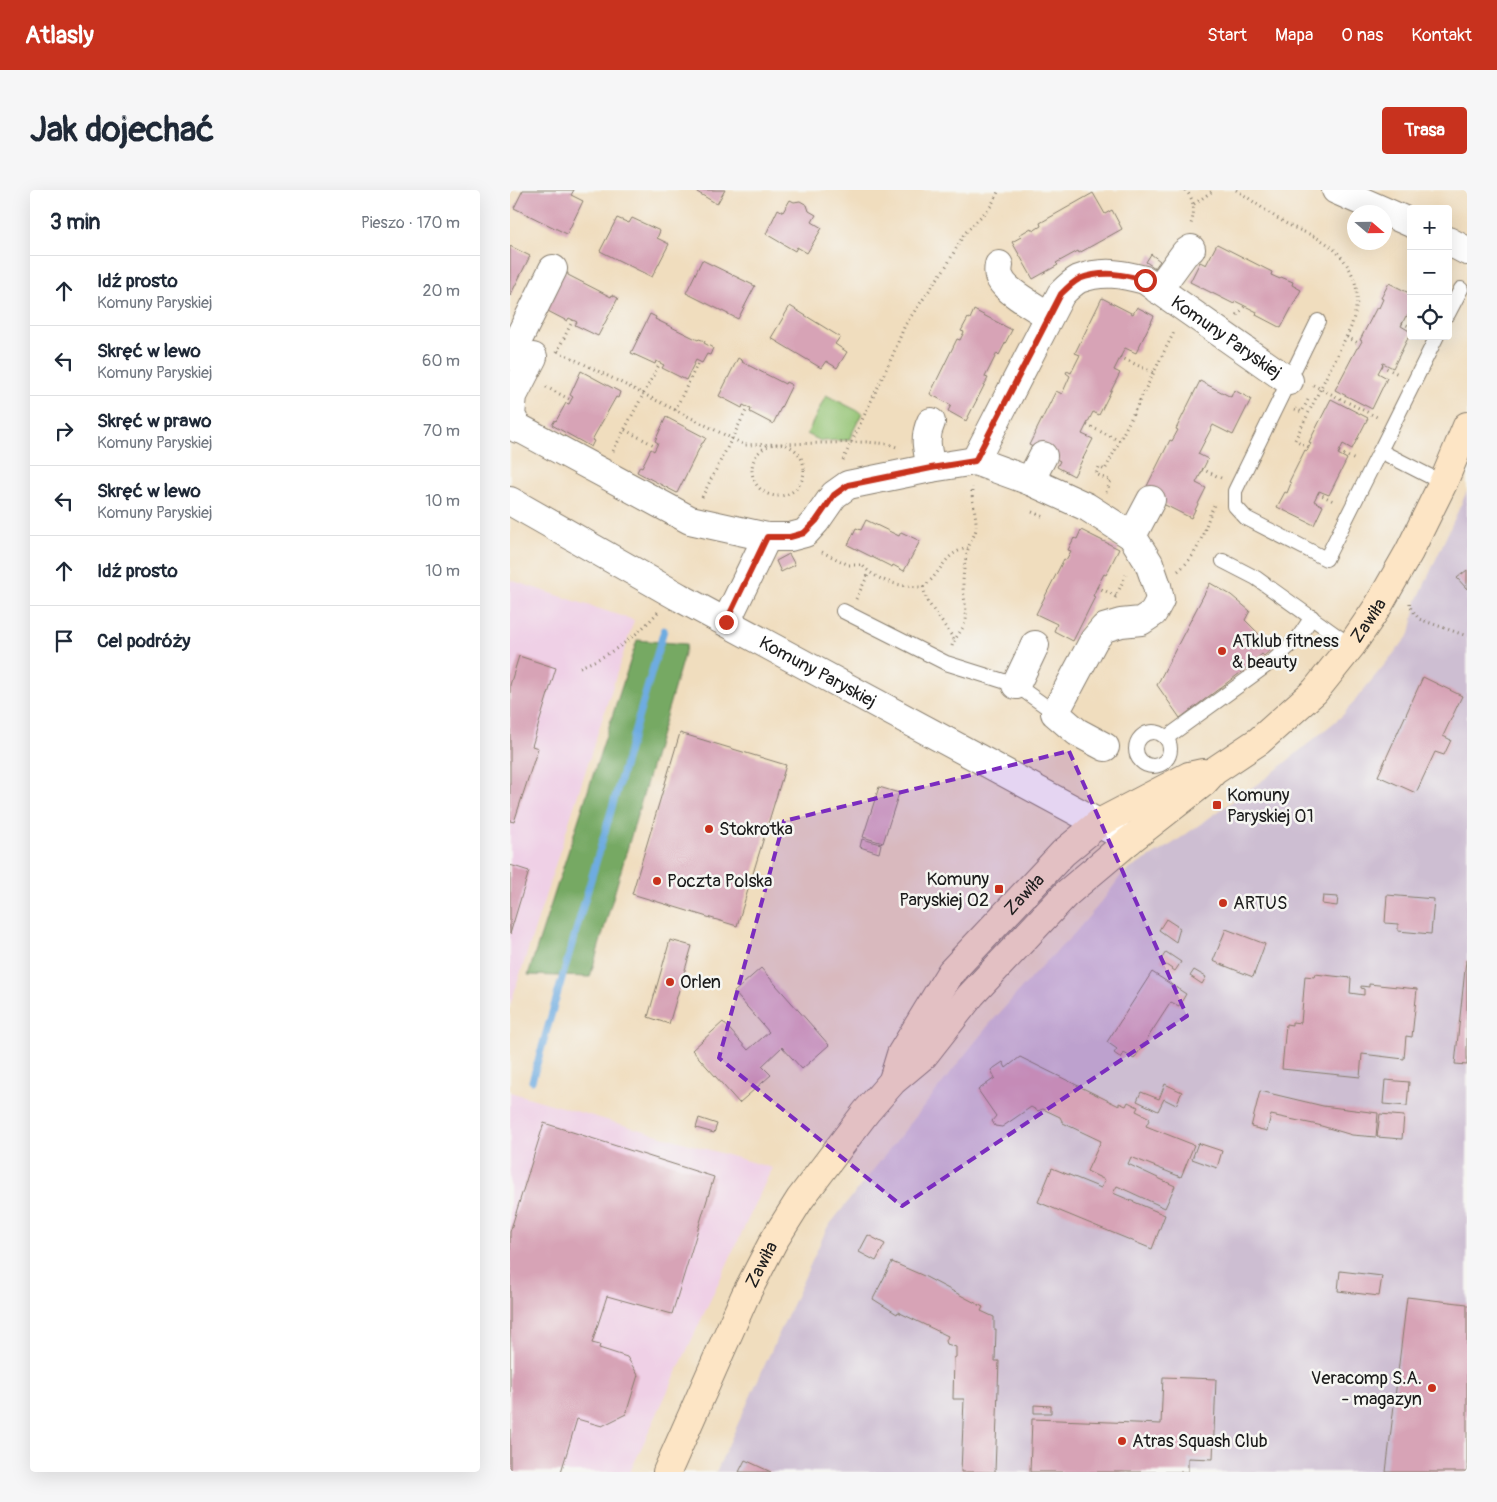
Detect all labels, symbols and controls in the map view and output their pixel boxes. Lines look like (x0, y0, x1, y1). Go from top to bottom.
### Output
text: Atlasly (25, 21, 94, 50)
text: Start (1207, 24, 1247, 47)
text: Mapa (1275, 24, 1313, 47)
text: O nas (1341, 24, 1383, 47)
text: Kontakt (1411, 24, 1472, 47)
button: Trasa (1382, 107, 1467, 154)
text: Jak dojechać (30, 108, 214, 152)
north arrow (1347, 205, 1392, 250)
map controls (1407, 205, 1452, 340)
button: + (1407, 205, 1452, 250)
text: 3 min (50, 209, 100, 236)
text: Pieszo · 170 m (361, 213, 460, 233)
button: − (1407, 250, 1452, 295)
text: Idź prosto (97, 269, 178, 293)
route start (1134, 269, 1157, 292)
icon: ahead (50, 277, 78, 305)
text: 20 m (422, 281, 460, 301)
street label: Komuny Paryskiej (1167, 290, 1286, 384)
text: Komuny Paryskiej (97, 293, 212, 313)
button: locate (1407, 295, 1452, 340)
text: Skręć w lewo (97, 339, 201, 363)
icon: left (50, 347, 78, 375)
text: 60 m (422, 351, 460, 371)
text: Komuny Paryskiej (97, 363, 212, 383)
text: Skręć w prawo (97, 409, 211, 433)
icon: right (50, 417, 78, 445)
text: 70 m (423, 421, 460, 441)
text: Komuny Paryskiej (97, 433, 212, 453)
text: Skręć w lewo (97, 479, 201, 503)
icon: left (50, 487, 78, 515)
text: 10 m (425, 491, 460, 511)
text: Komuny Paryskiej (97, 503, 212, 523)
icon: ahead (50, 557, 78, 585)
text: Idź prosto (97, 559, 178, 583)
text: 10 m (425, 561, 460, 581)
street label: Zawiła (1345, 594, 1392, 647)
route end (715, 611, 738, 634)
icon: arrive (50, 627, 78, 655)
text: Cel podróży (97, 629, 190, 653)
place label: ATklub fitness & beauty (1232, 630, 1339, 674)
street label: Komuny Paryskiej (755, 631, 880, 713)
marker: ATklub fitness & beauty (1216, 645, 1228, 657)
place label: Komuny Paryskiej 01 (1227, 784, 1314, 828)
marker: Komuny Paryskiej 01 (1211, 799, 1223, 811)
place label: Stokrotka (719, 818, 793, 841)
marker: Stokrotka (703, 823, 715, 835)
place label: Komuny Paryskiej 02 (899, 868, 989, 912)
street label: Zawiła (999, 869, 1049, 920)
place label: Poczta Polska (667, 870, 772, 893)
marker: Poczta Polska (651, 875, 663, 887)
marker: Komuny Paryskiej 02 (993, 883, 1005, 895)
place label: ARTUS (1233, 892, 1288, 915)
marker: ARTUS (1217, 897, 1229, 909)
place label: Orlen (680, 971, 721, 994)
marker: Orlen (664, 976, 676, 988)
street label: Zawiła (740, 1238, 783, 1291)
place label: Veracomp S.A. - magazyn (1311, 1367, 1422, 1411)
marker: Veracomp S.A. - magazyn (1426, 1382, 1438, 1394)
place label: Atras Squash Club (1132, 1430, 1268, 1453)
marker: Atras Squash Club (1116, 1435, 1128, 1447)

